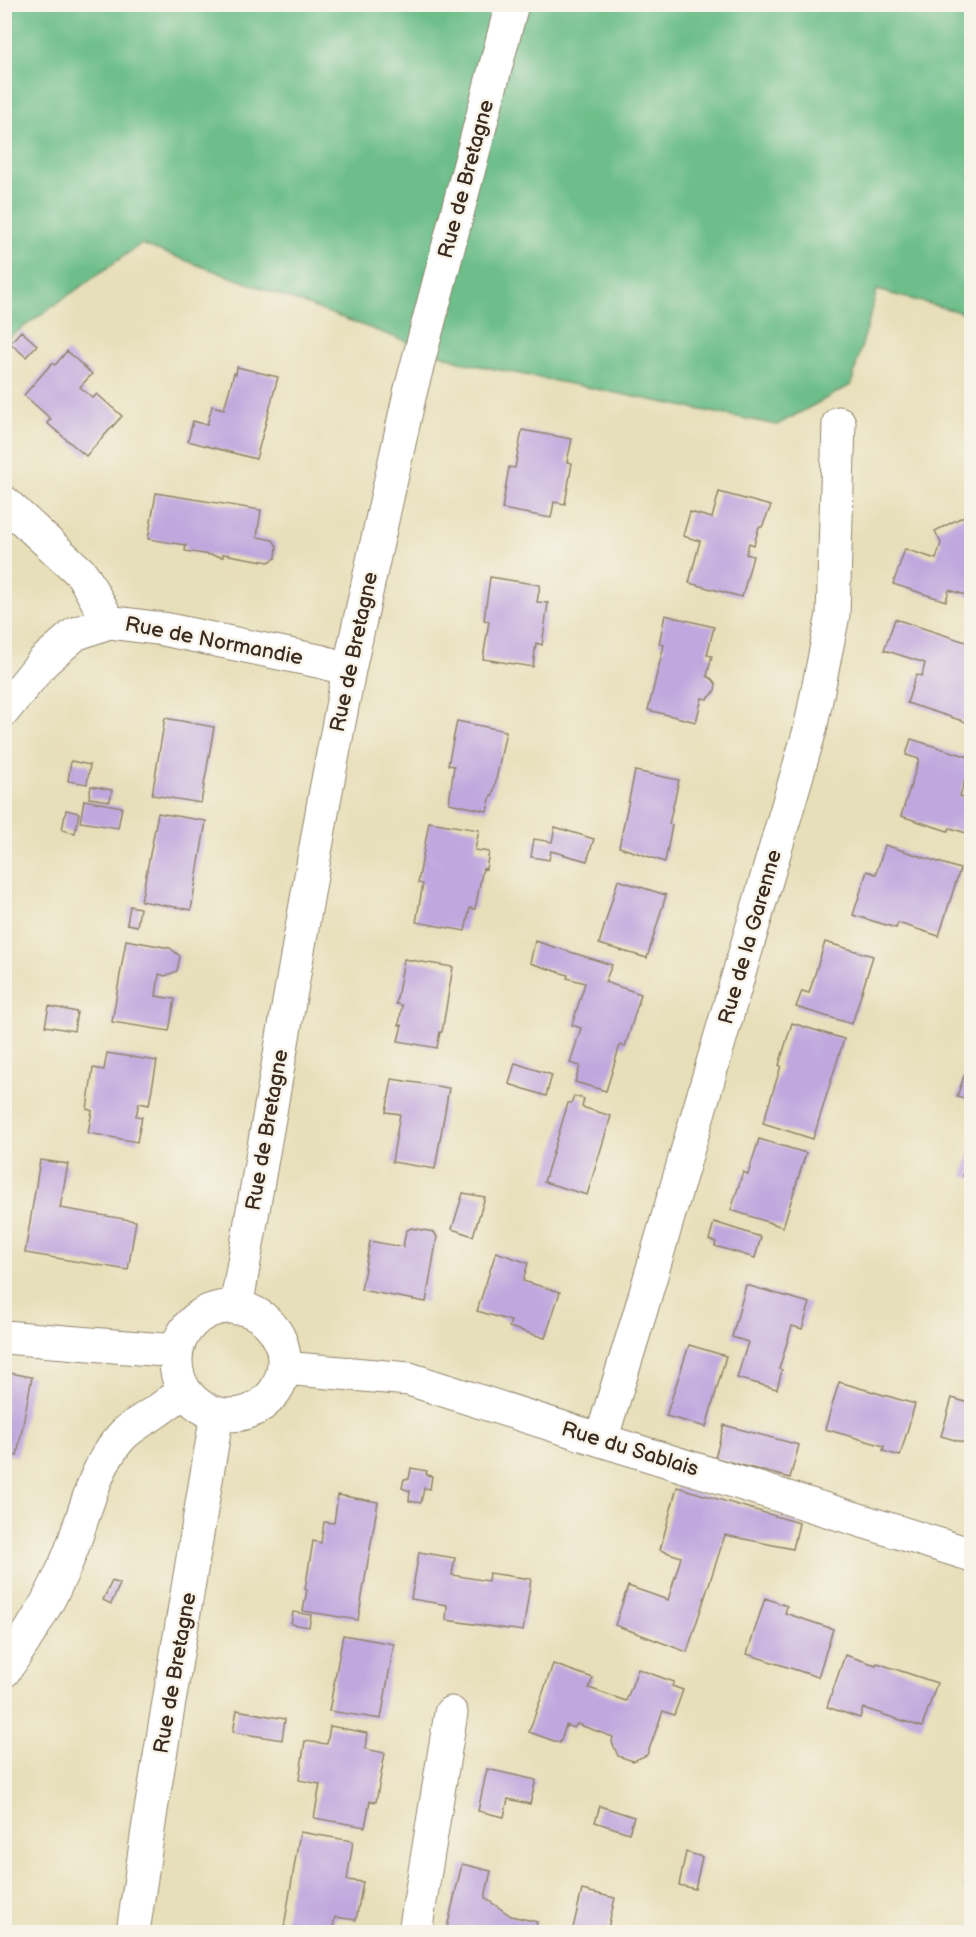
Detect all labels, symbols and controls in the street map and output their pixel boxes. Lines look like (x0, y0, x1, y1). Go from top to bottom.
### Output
street label: Rue de Bretagne (433, 97, 499, 261)
street label: Rue de Bretagne (325, 570, 383, 734)
street label: Rue de Normandie (123, 611, 305, 671)
street label: Rue de la Garenne (713, 847, 787, 1027)
street label: Rue de Bretagne (241, 1048, 293, 1212)
street label: Rue du Sablais (559, 1416, 701, 1482)
street label: Rue de Bretagne (149, 1591, 201, 1755)

